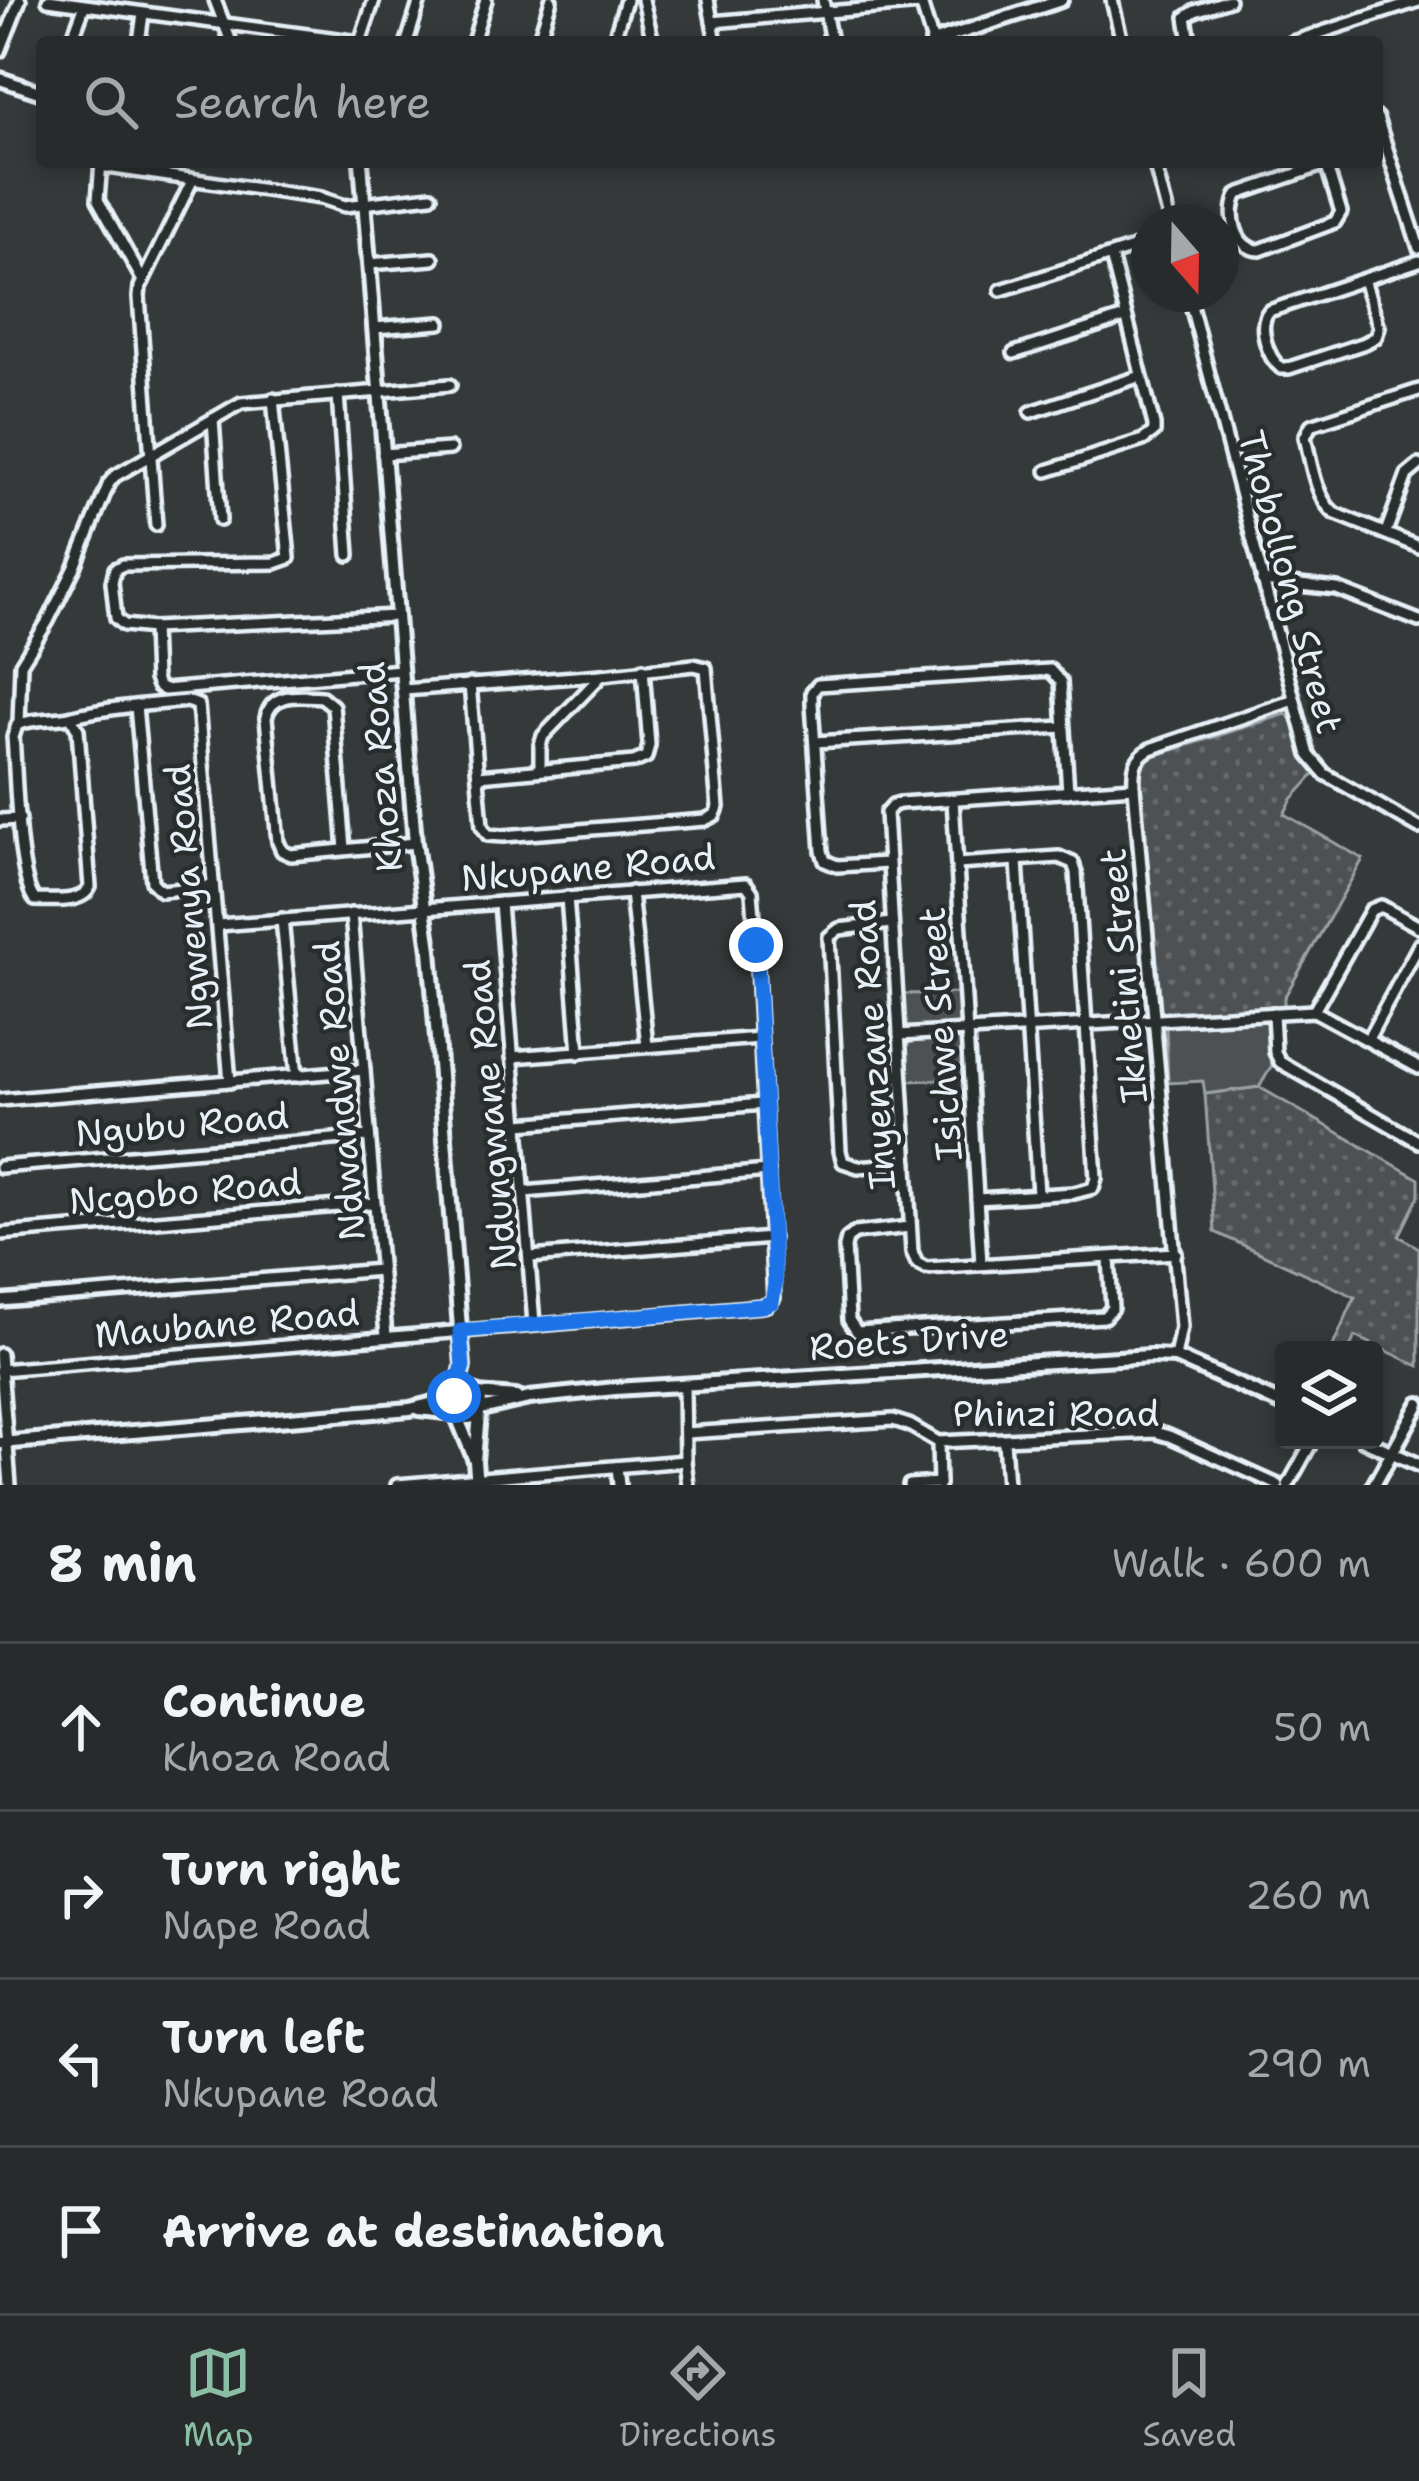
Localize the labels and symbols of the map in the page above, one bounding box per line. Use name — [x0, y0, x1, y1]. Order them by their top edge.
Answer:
north arrow — [1131, 204, 1239, 312]
street label: Thobollong Street — [1226, 425, 1355, 739]
street label: Khoza Road — [347, 660, 414, 874]
street label: Ngwenya Road — [152, 762, 225, 1032]
street label: Nkupane Road — [459, 832, 717, 903]
street label: Ikhetini Street — [1088, 846, 1159, 1106]
street label: Inyenzane Road — [838, 898, 907, 1192]
street label: Isichwe Street — [907, 905, 974, 1162]
route end — [729, 918, 783, 972]
street label: Ndwandwe Road — [302, 939, 377, 1243]
street label: Ndungwane Road — [453, 958, 528, 1272]
street label: Ngubu Road — [73, 1091, 291, 1158]
street label: Ncgobo Road — [67, 1157, 303, 1226]
street label: Maubane Road — [93, 1288, 361, 1359]
street label: Roets Drive — [808, 1309, 1010, 1372]
route start — [427, 1369, 481, 1423]
street label: Phinzi Road — [953, 1389, 1159, 1438]

